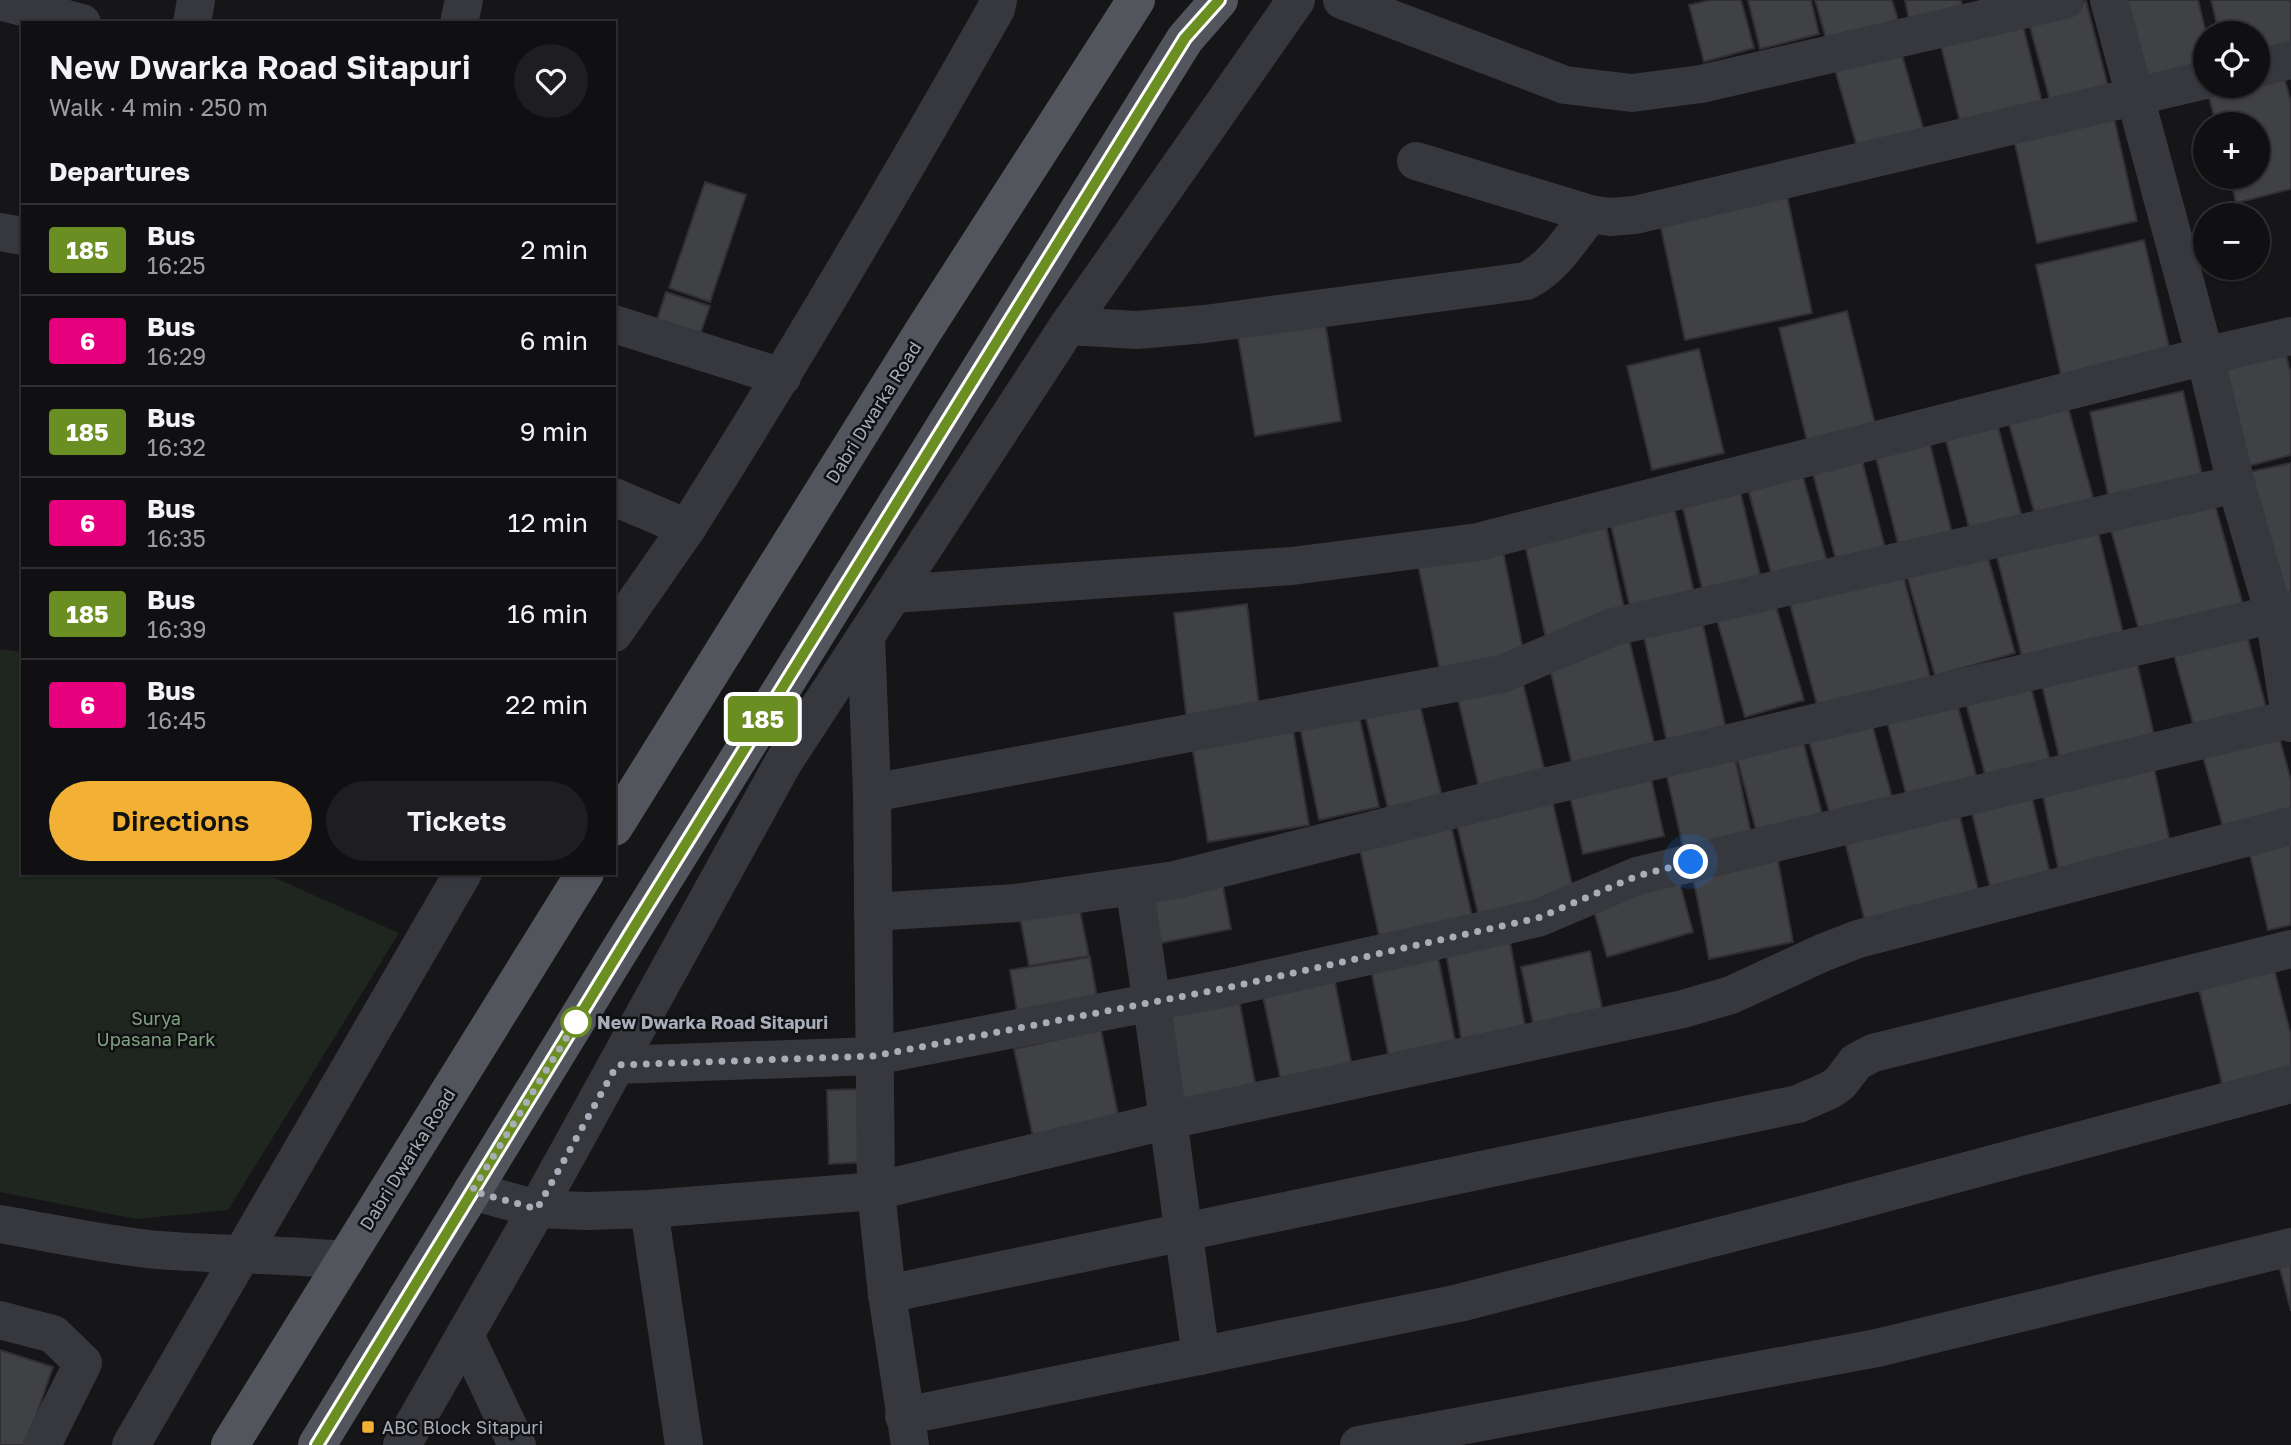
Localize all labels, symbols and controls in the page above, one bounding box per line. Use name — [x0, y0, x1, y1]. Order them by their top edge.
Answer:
map controls — [2193, 21, 2270, 280]
button: locate — [2193, 21, 2270, 98]
button: heart — [514, 44, 588, 118]
text: New Dwarka Road Sitapuri — [49, 47, 471, 86]
text: Walk · 4 min · 250 m — [49, 93, 268, 121]
button: + — [2193, 112, 2270, 189]
text: Departures — [49, 156, 190, 187]
button: − — [2193, 203, 2270, 280]
text: Bus — [147, 220, 195, 251]
text: 2 min — [520, 234, 588, 265]
text: 185 — [66, 235, 109, 264]
text: 16:25 — [147, 251, 206, 279]
text: Bus — [147, 311, 195, 342]
text: 6 min — [520, 325, 588, 356]
text: 6 — [80, 326, 95, 355]
street label: Dabri Dwarka Road — [820, 337, 926, 487]
text: 16:29 — [147, 342, 206, 370]
text: Bus — [147, 402, 195, 433]
text: 9 min — [520, 416, 588, 447]
text: 185 — [66, 417, 109, 446]
text: 16:32 — [147, 433, 206, 461]
text: Bus — [147, 493, 195, 524]
text: 12 min — [508, 507, 588, 538]
text: 6 — [80, 508, 95, 537]
text: 16:35 — [147, 524, 206, 552]
text: Bus — [147, 584, 195, 615]
text: 16 min — [507, 598, 588, 629]
text: 185 — [66, 599, 109, 628]
text: 16:39 — [147, 615, 206, 643]
text: Bus — [147, 675, 195, 706]
text: 22 min — [505, 689, 588, 720]
text: 6 — [80, 690, 95, 719]
line badge: 185 — [723, 696, 803, 742]
text: 185 — [742, 704, 784, 733]
text: 16:45 — [147, 706, 206, 734]
button: Directions — [49, 781, 312, 861]
button: Tickets — [326, 781, 588, 861]
your location — [1673, 844, 1708, 879]
park label: Surya Upasana Park — [97, 1007, 215, 1050]
marker: New Dwarka Road Sitapuri — [561, 1007, 591, 1037]
place label: New Dwarka Road Sitapuri — [597, 1011, 828, 1033]
street label: Dabri Dwarka Road — [354, 1084, 460, 1234]
place label: ABC Block Sitapuri — [382, 1416, 543, 1438]
marker: ABC Block Sitapuri — [360, 1419, 376, 1435]

